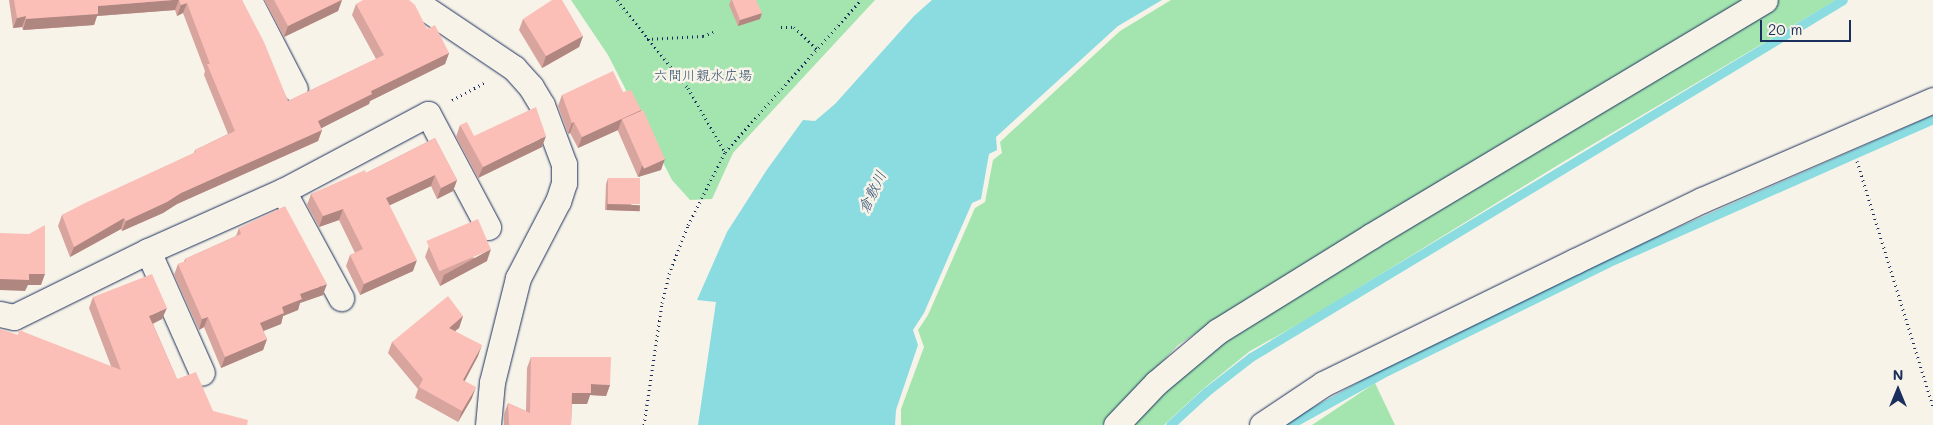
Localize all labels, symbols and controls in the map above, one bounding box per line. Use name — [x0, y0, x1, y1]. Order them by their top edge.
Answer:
scale bar — [1763, 10, 1854, 42]
text: 20 m — [1768, 19, 1802, 39]
park label: 六間川親水広場 — [654, 67, 752, 83]
water label: 倉敷川 — [854, 168, 890, 216]
north arrow — [1873, 365, 1923, 415]
text: N — [1893, 365, 1903, 384]

